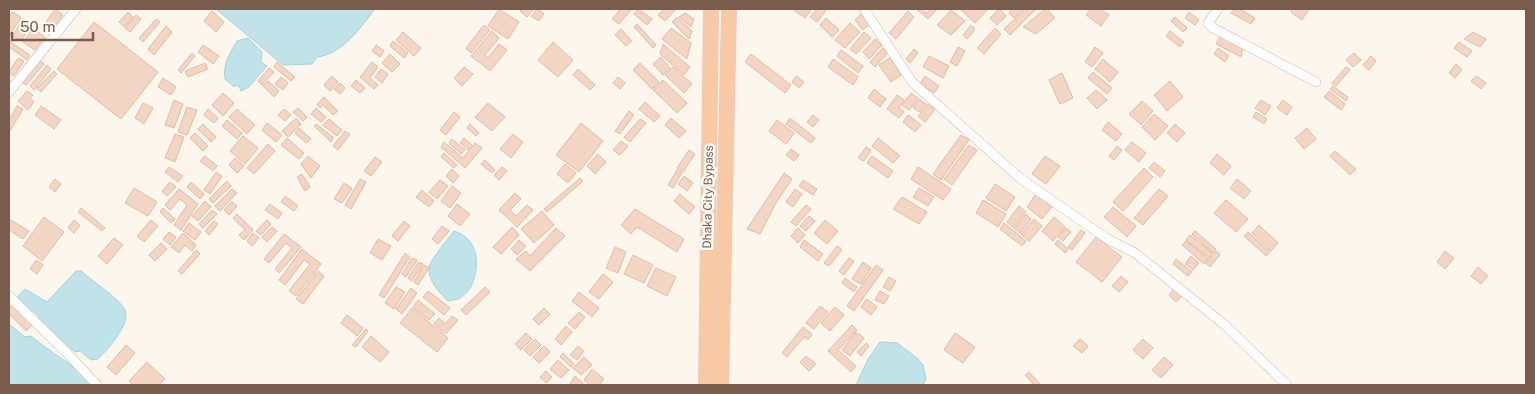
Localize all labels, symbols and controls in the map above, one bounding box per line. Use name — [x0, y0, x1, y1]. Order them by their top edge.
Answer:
scale bar — [12, 10, 94, 42]
text: 50 m — [20, 18, 55, 35]
street label: Dhaka City Bypass — [700, 145, 716, 249]

